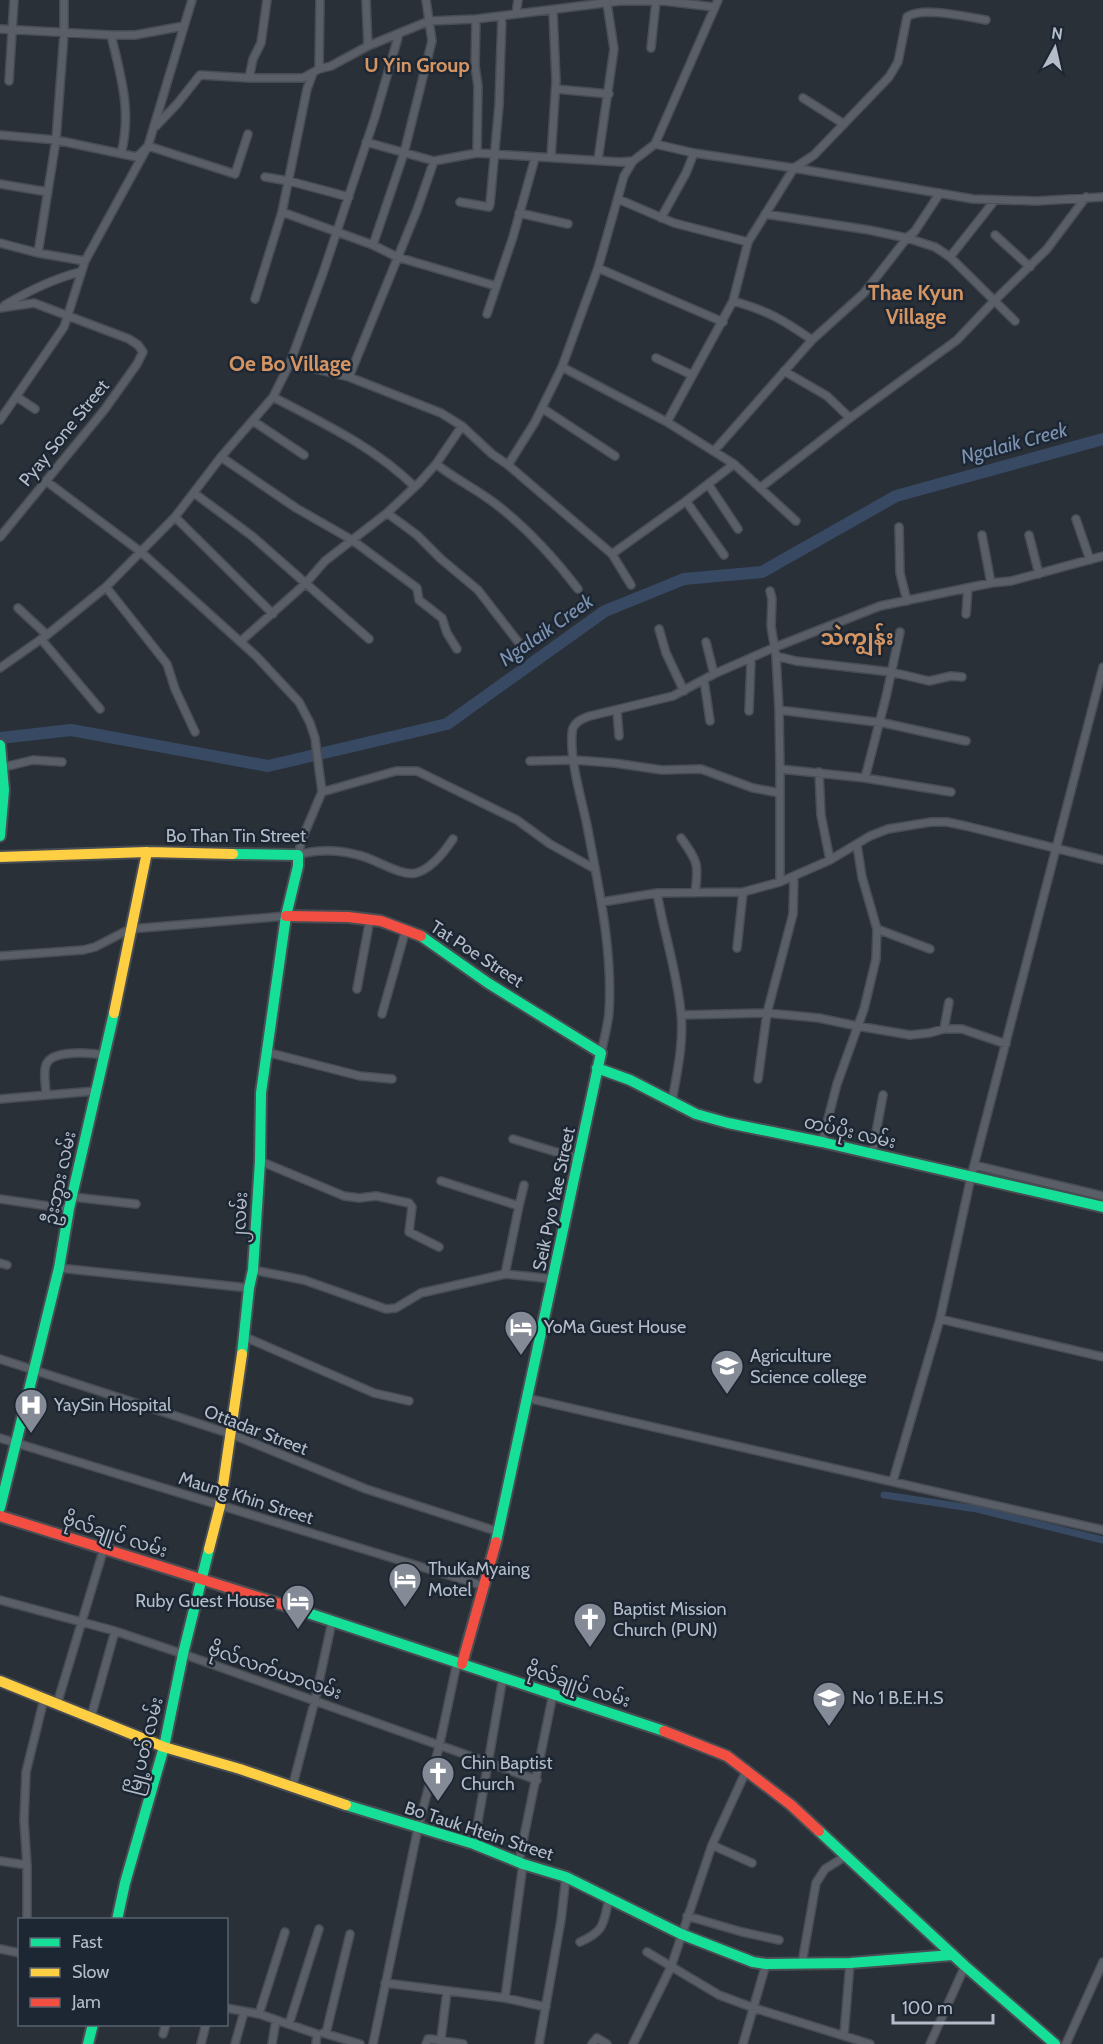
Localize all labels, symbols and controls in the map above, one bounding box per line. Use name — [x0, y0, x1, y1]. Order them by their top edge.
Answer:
north arrow — [1025, 18, 1085, 78]
text: N — [1050, 23, 1064, 44]
district label: U Yin Group — [364, 53, 470, 77]
district label: Thae Kyun Village — [868, 280, 964, 329]
district label: Oe Bo Village — [229, 351, 351, 376]
street label: Pyay Sone Street — [14, 375, 114, 491]
water label: Ngalaik Creek — [958, 417, 1071, 469]
water label: Ngalaik Creek — [494, 588, 599, 671]
district label: သဲကျွန်း — [820, 622, 894, 657]
street label: Bo Than Tin Street — [166, 825, 306, 847]
street label: Tat Poe Street — [426, 916, 528, 992]
street label: တပ်ပိုး လမ်း — [801, 1108, 899, 1157]
street label: Seik Pyo Yae Street — [528, 1125, 580, 1273]
street label: ဦးဘွား လမ်း — [37, 1129, 85, 1228]
street label: ၂လမ်း — [226, 1191, 256, 1243]
hotel icon: YoMa Guest House — [503, 1309, 539, 1356]
place label: YoMa Guest House — [543, 1316, 686, 1338]
place label: Agriculture Science college — [750, 1345, 867, 1388]
school or university icon: Agriculture Science college — [709, 1348, 745, 1395]
hospital icon: YaySin Hospital — [13, 1387, 49, 1434]
place label: YaySin Hospital — [53, 1394, 172, 1416]
street label: Ottadar Street — [201, 1400, 311, 1460]
street label: Maung Khin Street — [176, 1467, 316, 1529]
street label: ဗိုလ်ချုပ် လမ်း — [59, 1505, 171, 1566]
place label: ThuKaMyaing Motel — [428, 1558, 531, 1601]
hotel icon: ThuKaMyaing Motel — [387, 1561, 423, 1608]
hotel icon: Ruby Guest House — [280, 1583, 316, 1630]
place label: Ruby Guest House — [135, 1590, 275, 1612]
place label: Baptist Mission Church (PUN) — [613, 1598, 727, 1641]
church icon: Baptist Mission Church (PUN) — [572, 1601, 608, 1648]
street label: ဗိုလ်လက်ယာလမ်း — [204, 1635, 346, 1708]
street label: ဗိုလ်ချုပ် လမ်း — [522, 1655, 634, 1716]
school or university icon: No 1 B.E.H.S — [811, 1680, 847, 1727]
place label: No 1 B.E.H.S — [852, 1687, 943, 1709]
street label: မြို့ပတ် လမ်း — [119, 1694, 172, 1798]
place label: Chin Baptist Church — [461, 1752, 552, 1795]
church icon: Chin Baptist Church — [420, 1755, 456, 1802]
street label: Bo Tauk Htein Street — [402, 1797, 556, 1865]
legend — [18, 1918, 228, 2026]
text: Fast — [72, 1931, 103, 1953]
text: Slow — [72, 1961, 109, 1983]
scale bar — [893, 1987, 994, 2025]
text: Jam — [71, 1991, 101, 2013]
text: 100 m — [902, 1997, 953, 2019]

